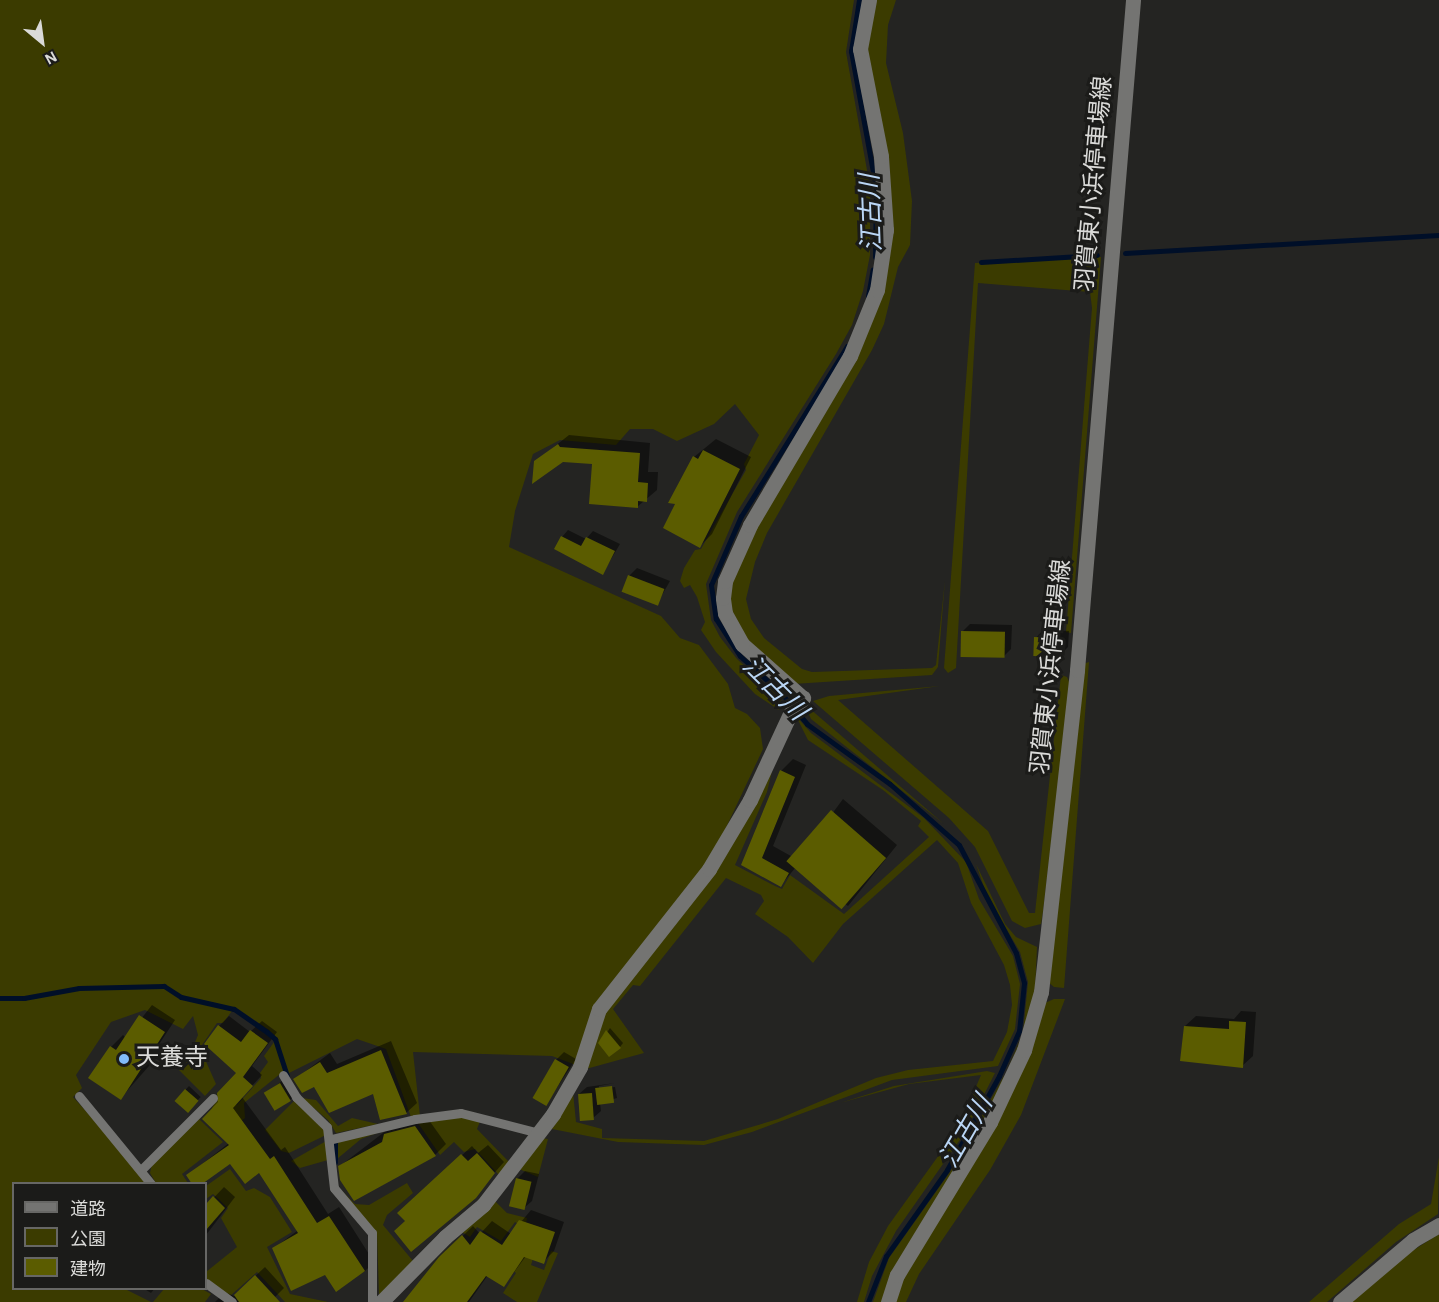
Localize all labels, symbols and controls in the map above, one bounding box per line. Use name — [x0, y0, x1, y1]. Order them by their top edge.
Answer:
north arrow — [12, 12, 72, 72]
text: N — [42, 48, 59, 67]
street label: 羽賀東小浜停車場線 — [1071, 75, 1119, 293]
water label: 江古川 — [855, 173, 889, 253]
street label: 羽賀東小浜停車場線 — [1026, 558, 1078, 776]
water label: 江古川 — [735, 650, 813, 728]
place label: 天養寺 — [136, 1045, 208, 1073]
marker: 天養寺 — [117, 1052, 131, 1066]
water label: 江古川 — [934, 1090, 1000, 1174]
legend — [12, 1182, 207, 1290]
text: 道路 — [70, 1201, 106, 1219]
text: 公園 — [70, 1231, 106, 1249]
text: 建物 — [70, 1261, 106, 1279]

